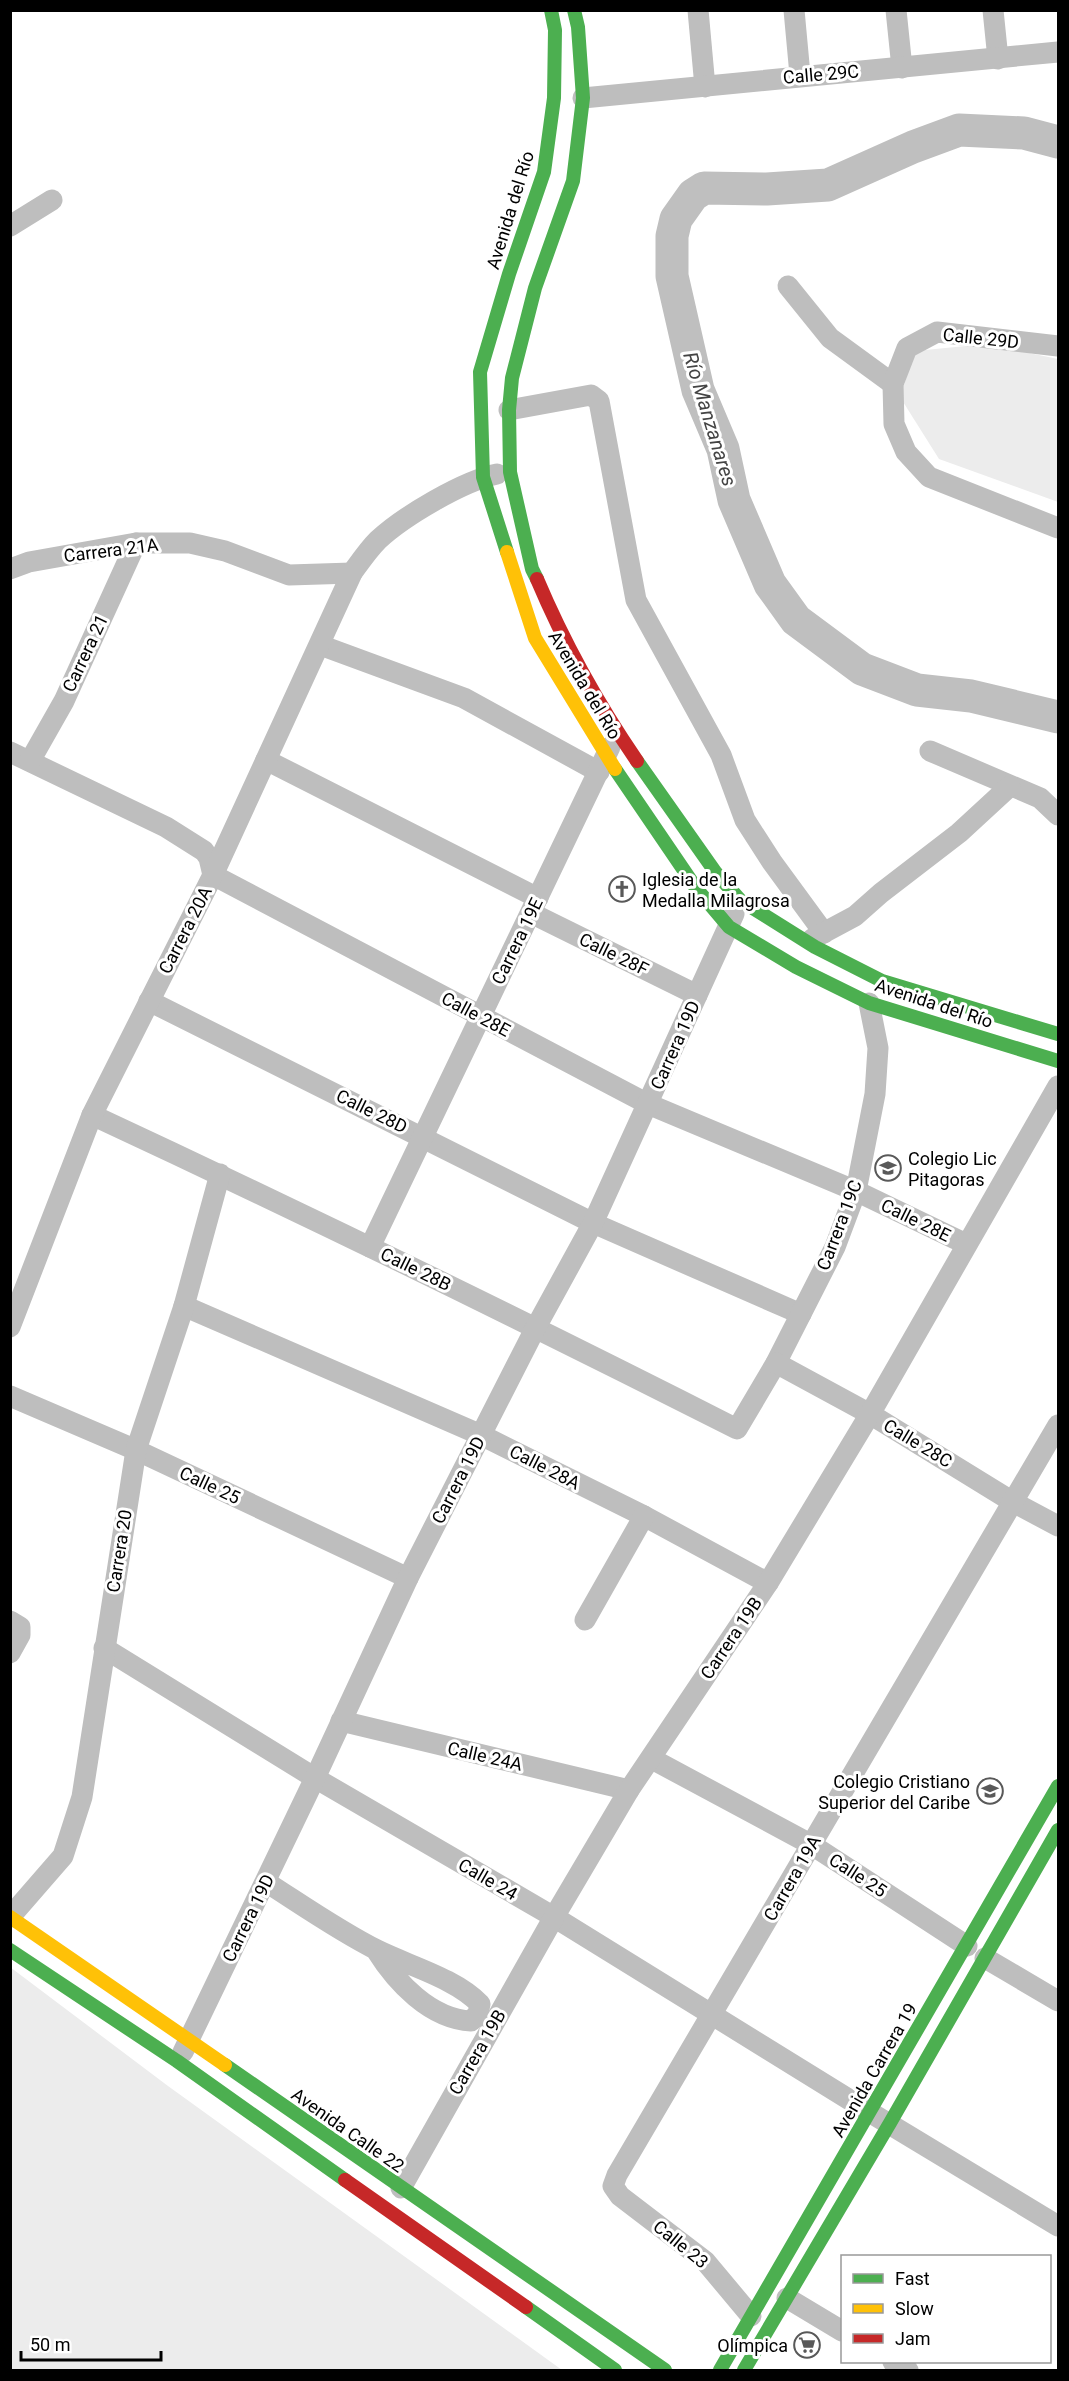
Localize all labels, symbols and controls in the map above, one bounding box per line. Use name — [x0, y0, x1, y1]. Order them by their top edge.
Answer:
street label: Calle 29C — [782, 60, 860, 88]
street label: Avenida del Río — [482, 148, 538, 272]
street label: Calle 29D — [942, 324, 1020, 352]
water label: Río Manzanares — [678, 349, 742, 489]
street label: Carrera 21A — [63, 534, 160, 566]
street label: Carrera 21 — [58, 611, 112, 695]
street label: Avenida del Río — [544, 627, 626, 743]
place label: Iglesia de la Medalla Milagrosa — [642, 869, 790, 911]
church icon: Iglesia de la Medalla Milagrosa — [607, 874, 637, 904]
street label: Carrera 20A — [154, 883, 216, 977]
street label: Carrera 19E — [487, 894, 547, 988]
street label: Calle 28F — [576, 928, 652, 980]
street label: Avenida del Río — [872, 974, 996, 1032]
street label: Calle 28E — [438, 987, 514, 1041]
street label: Carrera 19D — [646, 997, 704, 1093]
street label: Calle 28D — [333, 1085, 411, 1137]
place label: Colegio Lic Pitagoras — [908, 1148, 997, 1190]
school or university icon: Colegio Lic Pitagoras — [873, 1153, 903, 1183]
street label: Carrera 19C — [812, 1177, 866, 1273]
street label: Calle 28E — [878, 1194, 954, 1246]
street label: Calle 28B — [377, 1243, 455, 1295]
street label: Calle 28C — [880, 1414, 956, 1472]
street label: Carrera 19D — [427, 1433, 489, 1527]
street label: Calle 28A — [506, 1440, 584, 1494]
street label: Calle 25 — [176, 1462, 244, 1508]
street label: Carrera 20 — [102, 1508, 136, 1594]
street label: Carrera 19B — [696, 1593, 766, 1683]
street label: Calle 24A — [445, 1737, 525, 1775]
place label: Colegio Cristiano Superior del Caribe — [818, 1771, 970, 1813]
school or university icon: Colegio Cristiano Superior del Caribe — [975, 1776, 1005, 1806]
street label: Carrera 19A — [759, 1831, 825, 1924]
street label: Calle 25 — [825, 1849, 891, 1901]
street label: Calle 24 — [455, 1854, 521, 1904]
street label: Carrera 19D — [218, 1871, 278, 1965]
street label: Avenida Carrera 19 — [827, 1999, 921, 2141]
street label: Carrera 19B — [444, 2006, 510, 2098]
street label: Avenida Calle 22 — [288, 2083, 408, 2177]
street label: Calle 23 — [649, 2216, 713, 2272]
legend — [841, 2255, 1051, 2363]
text: Fast — [895, 2268, 930, 2289]
text: Slow — [895, 2298, 934, 2319]
scale bar — [21, 2324, 160, 2362]
text: Jam — [895, 2328, 931, 2349]
supermarket icon: Olímpica — [792, 2330, 822, 2360]
text: 50 m — [30, 2334, 70, 2355]
place label: Olímpica — [717, 2335, 788, 2356]

